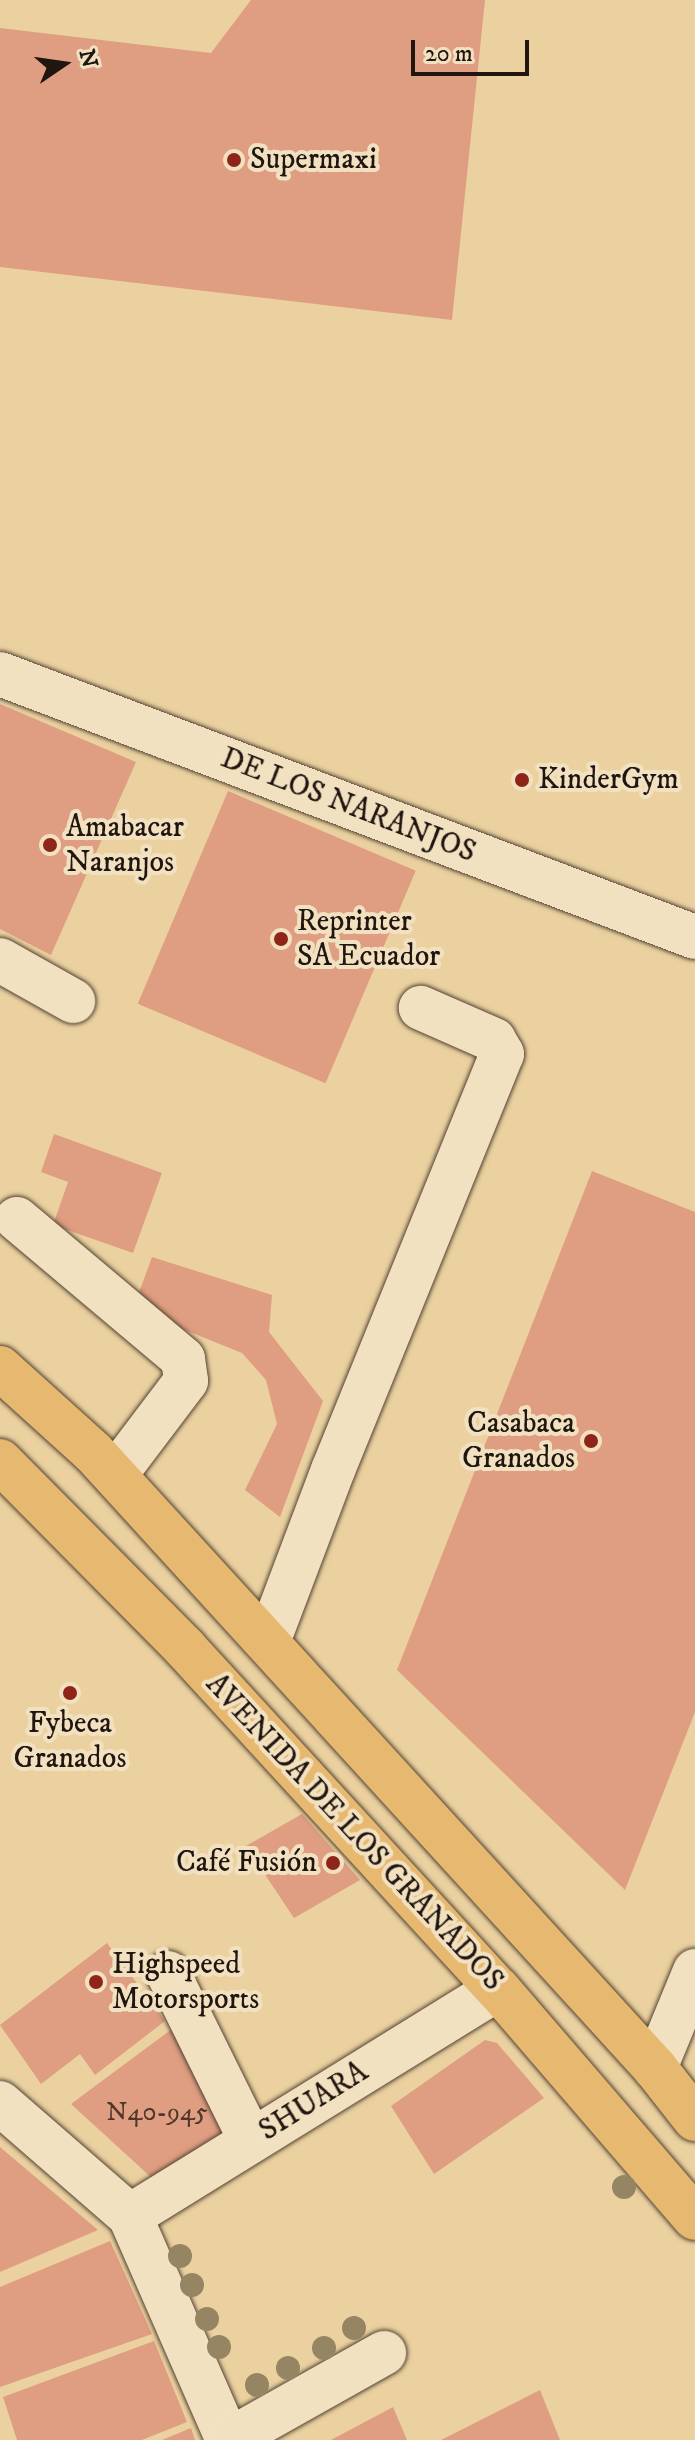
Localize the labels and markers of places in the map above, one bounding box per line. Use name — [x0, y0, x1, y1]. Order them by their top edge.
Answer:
place label: Supermaxi — [250, 142, 377, 178]
marker: Supermaxi — [225, 151, 243, 169]
place label: KinderGym — [538, 762, 679, 798]
marker: KinderGym — [513, 771, 531, 789]
place label: Amabacar Naranjos — [66, 810, 184, 880]
marker: Amabacar Naranjos — [41, 836, 59, 854]
place label: Reprinter SA Ecuador — [297, 904, 440, 974]
marker: Reprinter SA Ecuador — [272, 930, 290, 948]
place label: Casabaca Granados — [462, 1406, 575, 1476]
marker: Casabaca Granados — [582, 1432, 600, 1450]
marker: Fybeca Granados — [61, 1684, 79, 1702]
place label: Fybeca Granados — [14, 1706, 126, 1776]
place label: Café Fusión — [176, 1845, 317, 1881]
marker: Café Fusión — [324, 1854, 342, 1872]
place label: Highspeed Motorsports — [112, 1947, 259, 2018]
marker: Highspeed Motorsports — [87, 1973, 105, 1991]

